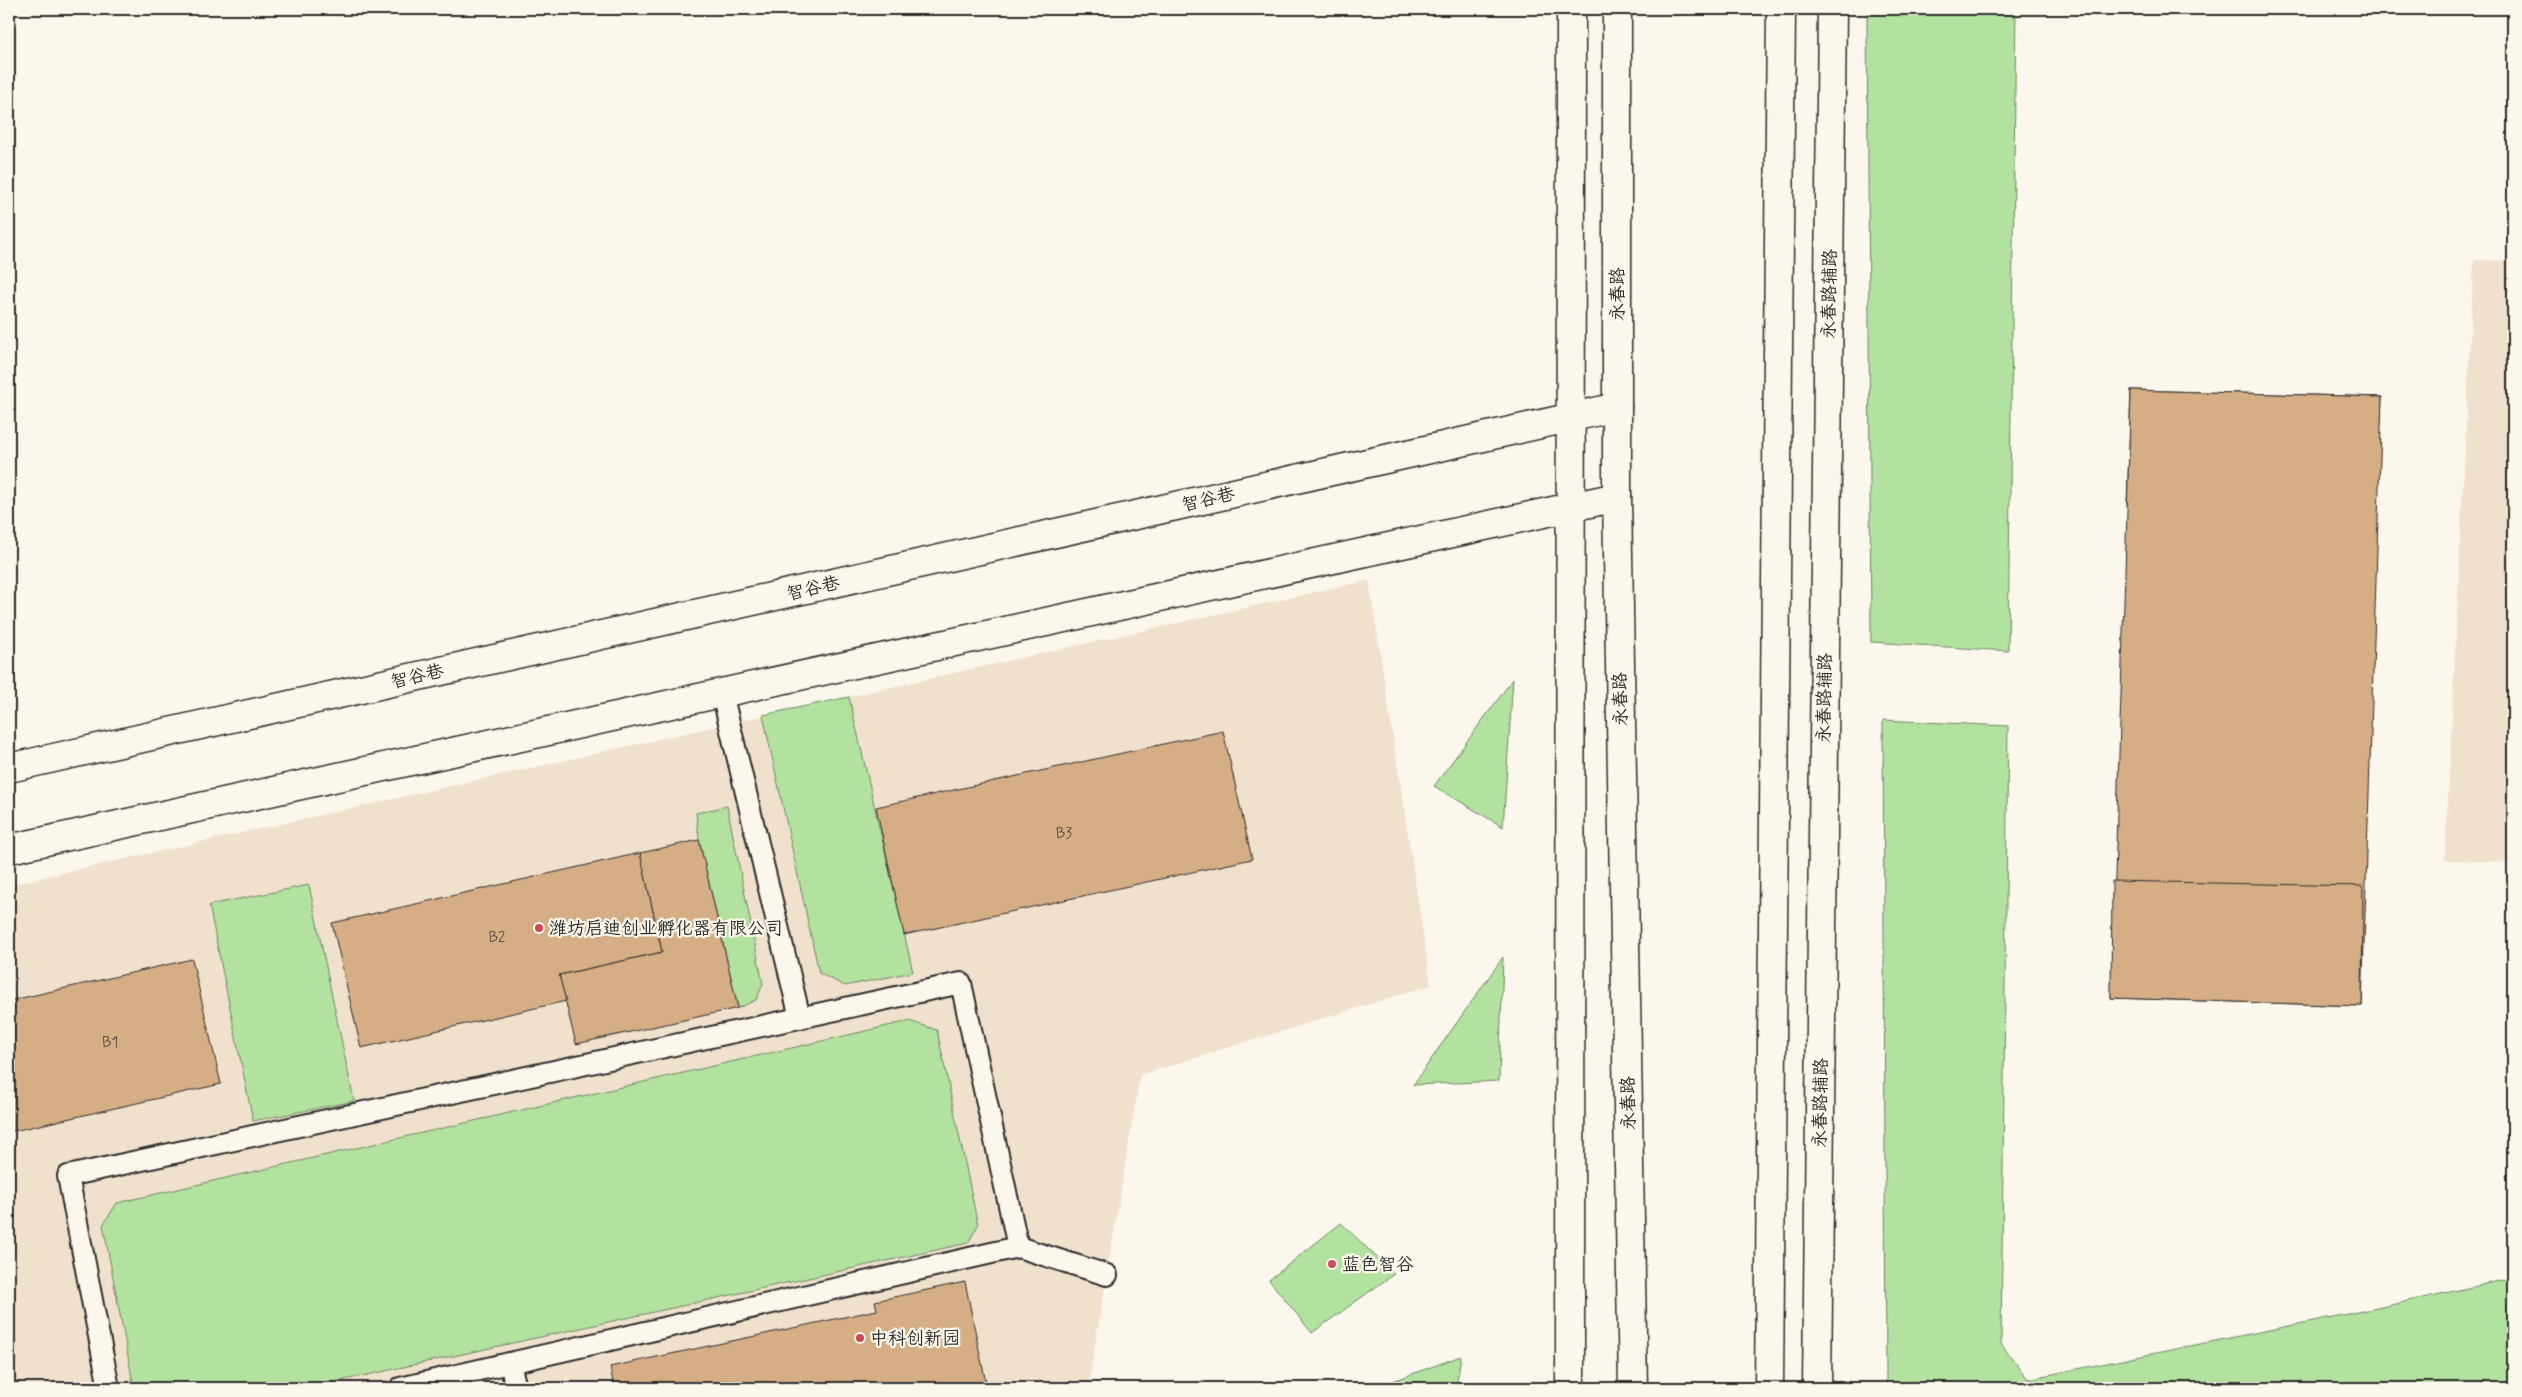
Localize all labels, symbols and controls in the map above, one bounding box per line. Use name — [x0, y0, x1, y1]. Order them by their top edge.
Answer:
street label: 永春路辅路 — [1817, 249, 1843, 339]
street label: 永春路 — [1606, 267, 1630, 321]
street label: 智谷巷 — [1179, 482, 1237, 518]
street label: 智谷巷 — [784, 571, 842, 607]
street label: 永春路辅路 — [1812, 653, 1838, 743]
street label: 智谷巷 — [388, 659, 446, 695]
street label: 永春路 — [1609, 672, 1633, 726]
house number: B3 — [1056, 824, 1072, 844]
place label: 潍坊启迪创业孵化器有限公司 — [549, 917, 783, 941]
marker: 潍坊启迪创业孵化器有限公司 — [533, 922, 545, 934]
house number: B2 — [489, 928, 505, 948]
house number: B1 — [102, 1033, 118, 1053]
street label: 永春路辅路 — [1808, 1058, 1834, 1148]
street label: 永春路 — [1617, 1076, 1641, 1130]
place label: 蓝色智谷 — [1342, 1253, 1414, 1277]
marker: 蓝色智谷 — [1326, 1258, 1338, 1270]
place label: 中科创新园 — [870, 1327, 960, 1351]
marker: 中科创新园 — [854, 1332, 866, 1344]

